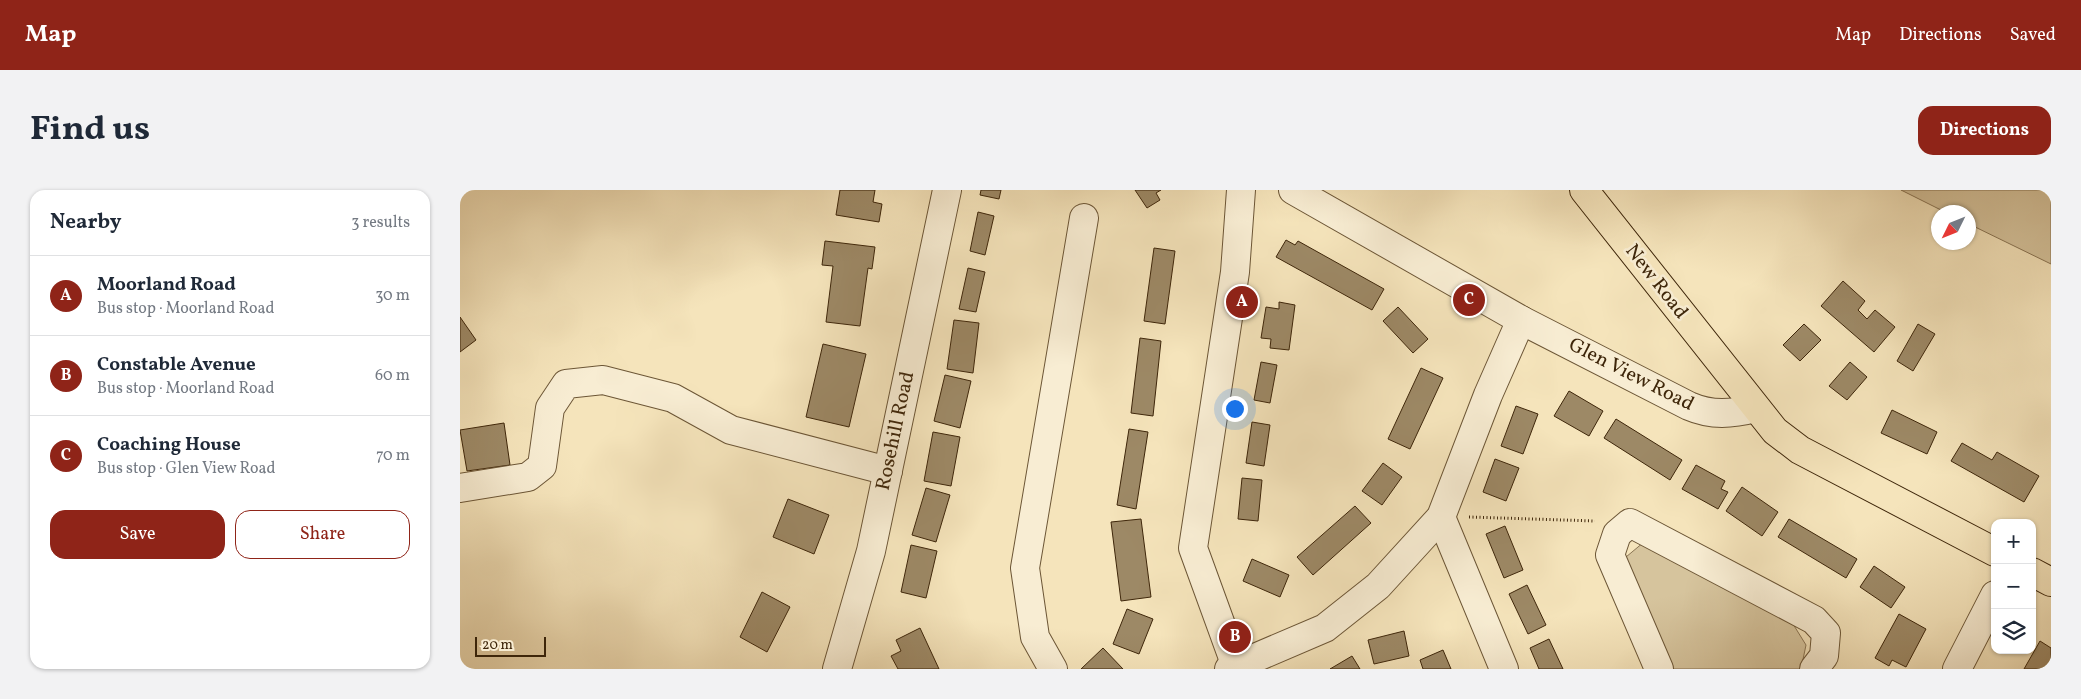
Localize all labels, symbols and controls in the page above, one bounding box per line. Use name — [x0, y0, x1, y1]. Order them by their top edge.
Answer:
text: Map — [25, 18, 76, 52]
text: Map — [1835, 23, 1871, 48]
text: Directions — [1899, 23, 1982, 48]
text: Saved — [2010, 23, 2056, 48]
text: Find us — [30, 106, 150, 154]
button: Directions — [1918, 106, 2051, 155]
north arrow — [1931, 205, 1976, 250]
text: Nearby — [50, 208, 121, 237]
text: 3 results — [351, 212, 410, 234]
street label: New Road — [1618, 239, 1694, 325]
text: Moorland Road — [97, 272, 236, 298]
pin: C — [1453, 281, 1485, 319]
pin: A — [1226, 283, 1258, 321]
text: A — [60, 285, 72, 307]
text: 30 m — [375, 285, 410, 307]
text: Bus stop · Moorland Road — [97, 298, 275, 320]
street label: Glen View Road — [1563, 331, 1699, 419]
text: Constable Avenue — [97, 352, 256, 378]
text: B — [61, 365, 71, 387]
text: 60 m — [375, 365, 410, 387]
street label: Rosehill Road — [870, 369, 922, 493]
text: Bus stop · Moorland Road — [97, 378, 275, 400]
your location — [1222, 396, 1248, 422]
text: Coaching House — [97, 432, 241, 458]
text: C — [61, 445, 71, 467]
text: 70 m — [376, 445, 410, 467]
text: Bus stop · Glen View Road — [97, 458, 276, 480]
button: Save — [50, 510, 225, 559]
button: Share — [235, 510, 410, 559]
map controls — [1991, 519, 2036, 654]
button: + — [1991, 519, 2036, 564]
button: − — [1991, 564, 2036, 609]
button: layers — [1991, 609, 2036, 654]
pin: B — [1219, 618, 1251, 656]
scale bar — [475, 634, 546, 657]
text: 20 m — [482, 636, 513, 655]

